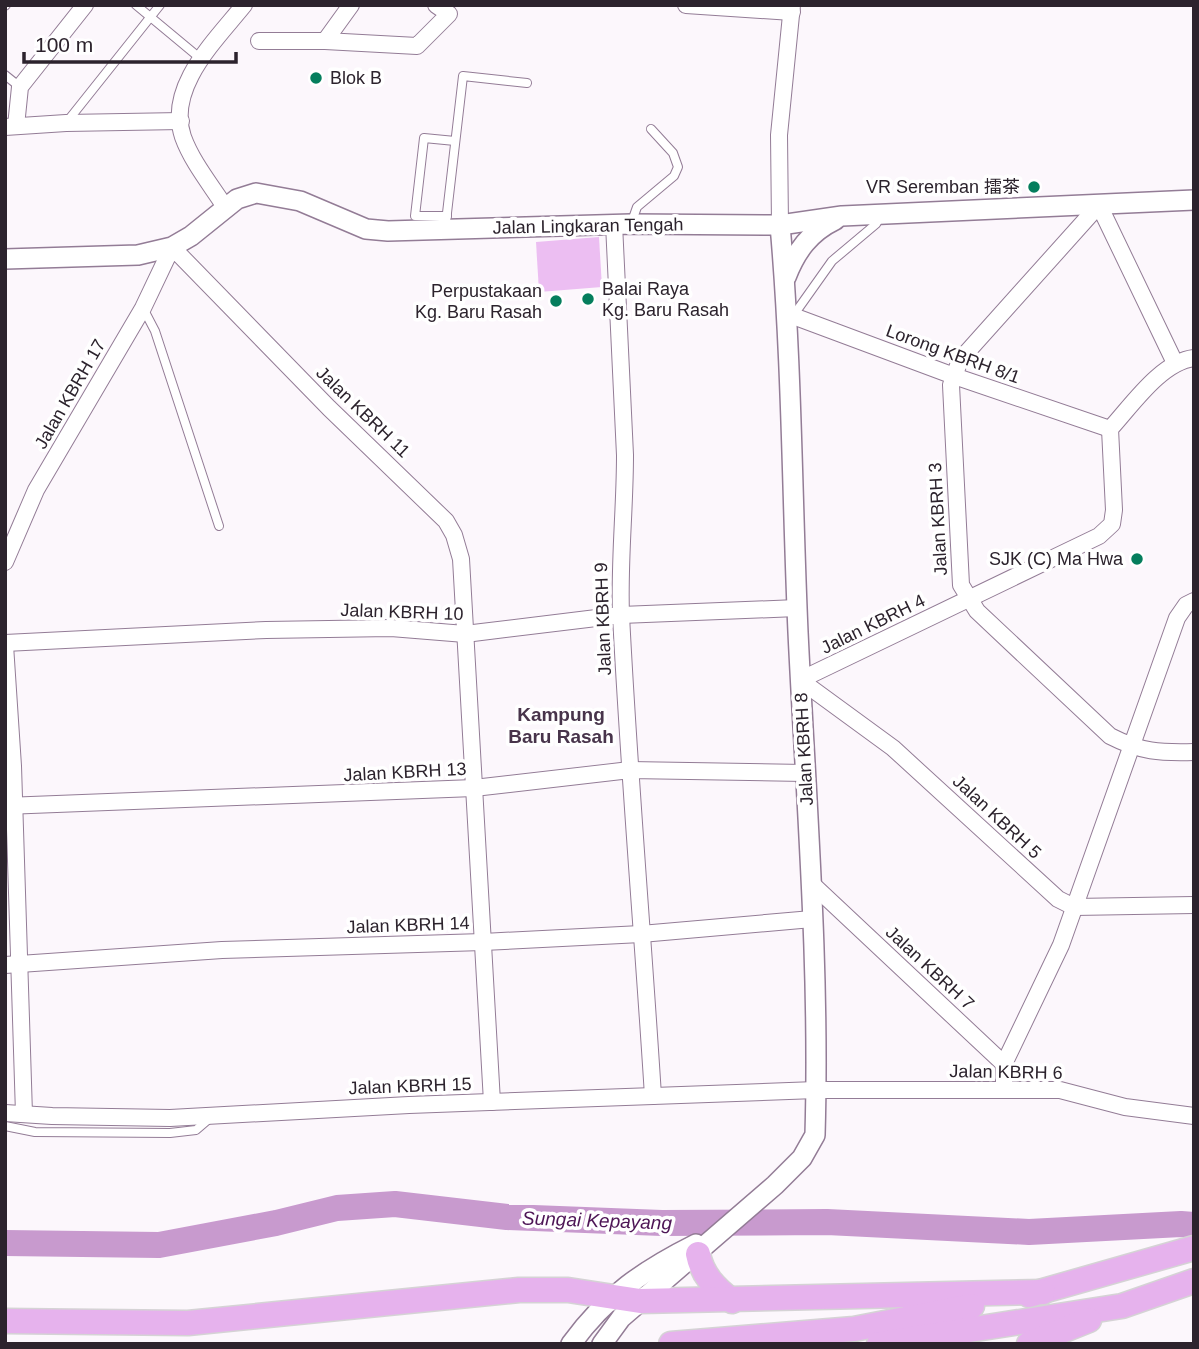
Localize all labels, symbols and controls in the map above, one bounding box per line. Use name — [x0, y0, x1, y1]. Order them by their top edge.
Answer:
scale bar — [24, 21, 236, 65]
text: 100 m — [35, 33, 93, 56]
place label: Blok B — [330, 68, 382, 88]
marker: Blok B — [308, 70, 324, 86]
place label: VR Seremban 擂茶 — [866, 177, 1020, 197]
marker: VR Seremban 擂茶 — [1026, 179, 1042, 195]
street label: Jalan Lingkaran Tengah — [492, 214, 684, 238]
place label: Balai Raya Kg. Baru Rasah — [602, 279, 729, 320]
place label: Perpustakaan Kg. Baru Rasah — [415, 281, 542, 322]
marker: Balai Raya Kg. Baru Rasah — [580, 291, 596, 307]
marker: Perpustakaan Kg. Baru Rasah — [548, 293, 564, 309]
street label: Lorong KBRH 8/1 — [883, 320, 1023, 388]
street label: Jalan KBRH 17 — [31, 336, 109, 452]
street label: Jalan KBRH 11 — [312, 363, 414, 461]
street label: Jalan KBRH 3 — [925, 462, 951, 576]
place label: SJK (C) Ma Hwa — [989, 549, 1124, 569]
marker: SJK (C) Ma Hwa — [1129, 551, 1145, 567]
street label: Jalan KBRH 9 — [591, 562, 615, 676]
street label: Jalan KBRH 4 — [818, 590, 928, 658]
street label: Jalan KBRH 10 — [340, 600, 464, 624]
street label: Jalan KBRH 8 — [791, 692, 817, 806]
district label: Kampung Baru Rasah — [508, 704, 614, 747]
street label: Jalan KBRH 13 — [343, 759, 467, 785]
street label: Jalan KBRH 5 — [949, 771, 1045, 863]
street label: Jalan KBRH 14 — [346, 913, 470, 937]
street label: Jalan KBRH 7 — [882, 922, 978, 1014]
street label: Jalan KBRH 6 — [949, 1061, 1063, 1083]
street label: Jalan KBRH 15 — [348, 1074, 472, 1098]
water label: Sungai Kepayang — [522, 1207, 673, 1234]

